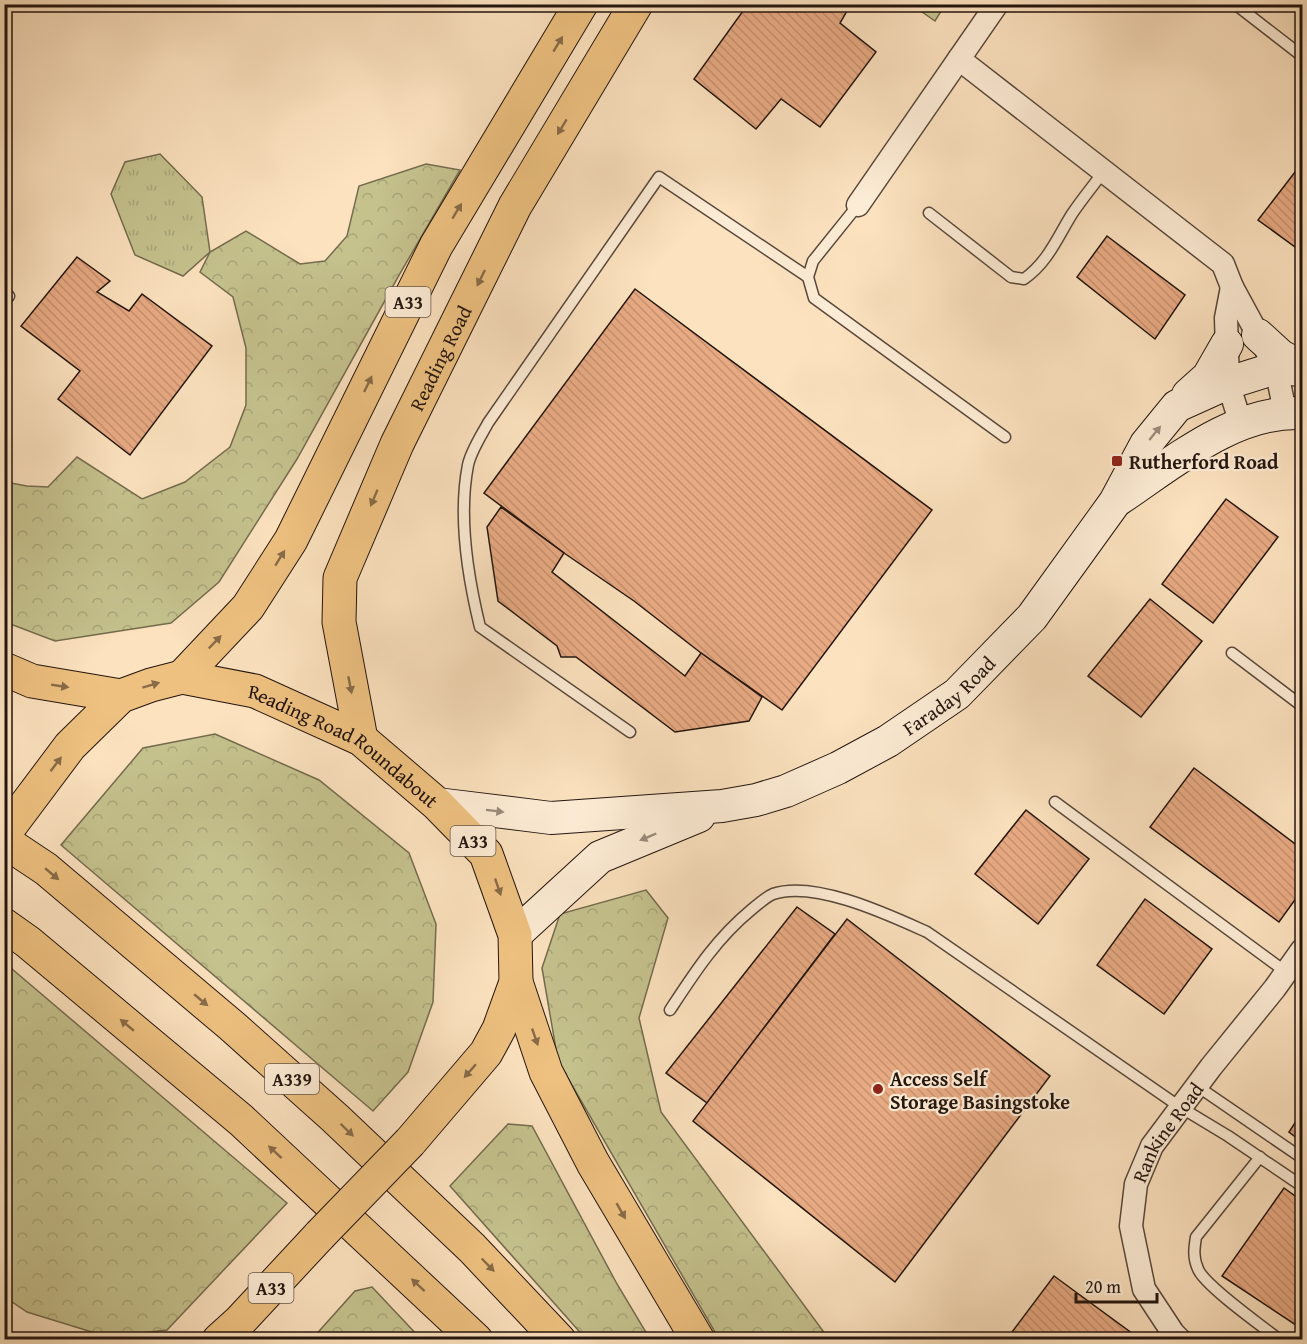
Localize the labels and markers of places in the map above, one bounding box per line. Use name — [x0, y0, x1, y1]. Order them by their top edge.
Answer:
place label: Rutherford Road — [1129, 447, 1279, 476]
marker: Rutherford Road — [1110, 454, 1124, 468]
place label: Access Self Storage Basingstoke — [890, 1064, 1070, 1116]
marker: Access Self Storage Basingstoke — [871, 1082, 885, 1096]

